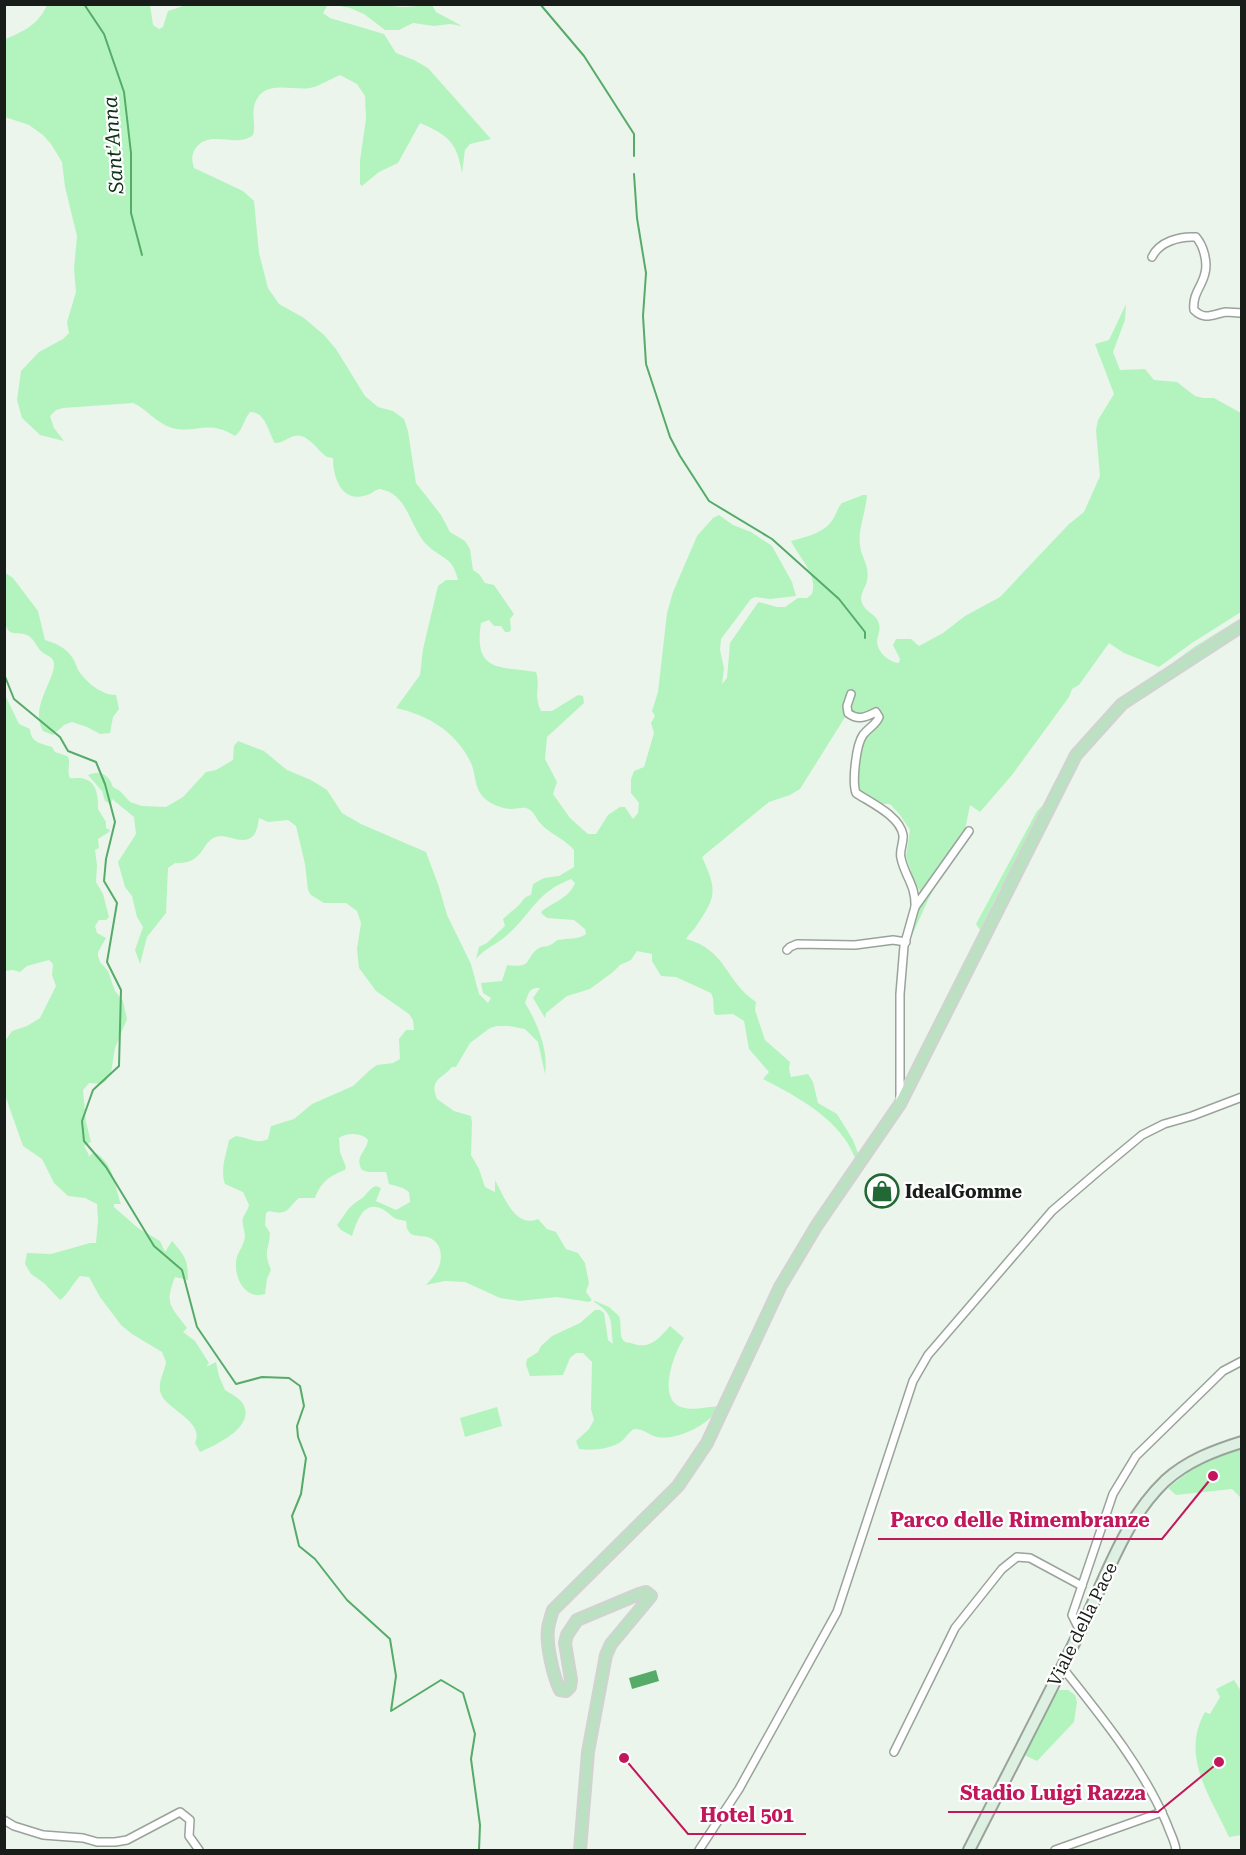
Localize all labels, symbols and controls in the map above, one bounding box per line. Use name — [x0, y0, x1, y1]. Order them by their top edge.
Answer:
water label: Sant'Anna — [98, 95, 128, 196]
shop icon: IdealGomme — [864, 1173, 900, 1209]
place label: IdealGomme — [905, 1181, 1022, 1202]
callout: Parco delle Rimembranze — [878, 1501, 1162, 1539]
text: Parco delle Rimembranze — [890, 1508, 1150, 1532]
street label: Viale della Pace — [1043, 1558, 1121, 1689]
callout: Stadio Luigi Razza — [948, 1774, 1158, 1812]
text: Stadio Luigi Razza — [960, 1781, 1146, 1805]
callout: Hotel 501 — [688, 1796, 806, 1834]
text: Hotel 501 — [700, 1803, 794, 1827]

